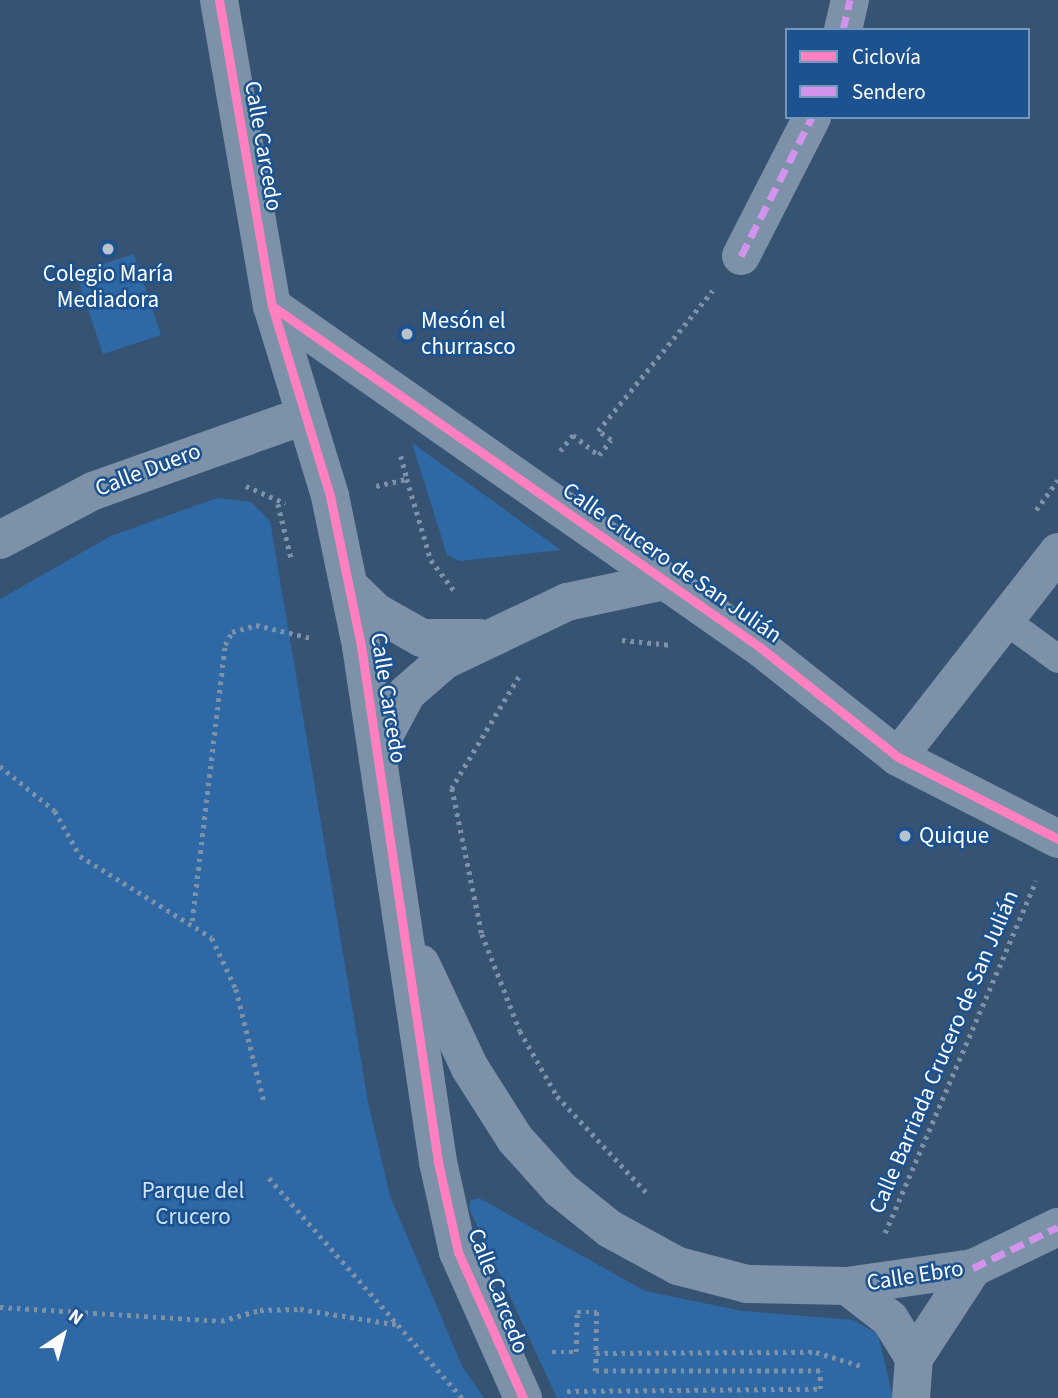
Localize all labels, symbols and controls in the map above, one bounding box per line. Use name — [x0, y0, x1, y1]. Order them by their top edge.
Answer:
legend — [785, 28, 1030, 119]
text: Ciclovía — [852, 42, 921, 72]
text: Sendero — [852, 77, 926, 107]
street label: Calle Carcedo — [238, 79, 288, 213]
marker: Colegio María Mediadora — [100, 241, 116, 257]
place label: Colegio María Mediadora — [43, 260, 173, 314]
place label: Mesón el churrasco — [421, 307, 516, 361]
marker: Mesón el churrasco — [399, 326, 415, 342]
street label: Calle Duero — [91, 437, 205, 503]
street label: Calle Crucero de San Julián — [557, 477, 787, 649]
street label: Calle Carcedo — [364, 631, 412, 765]
place label: Quique — [919, 822, 989, 850]
marker: Quique — [897, 828, 913, 844]
street label: Calle Barriada Crucero de San Julián — [863, 886, 1025, 1218]
park label: Parque del Crucero — [142, 1177, 244, 1231]
street label: Calle Carcedo — [462, 1225, 534, 1357]
street label: Calle Ebro — [865, 1255, 965, 1297]
north arrow — [28, 1300, 98, 1370]
text: N — [63, 1303, 89, 1332]

